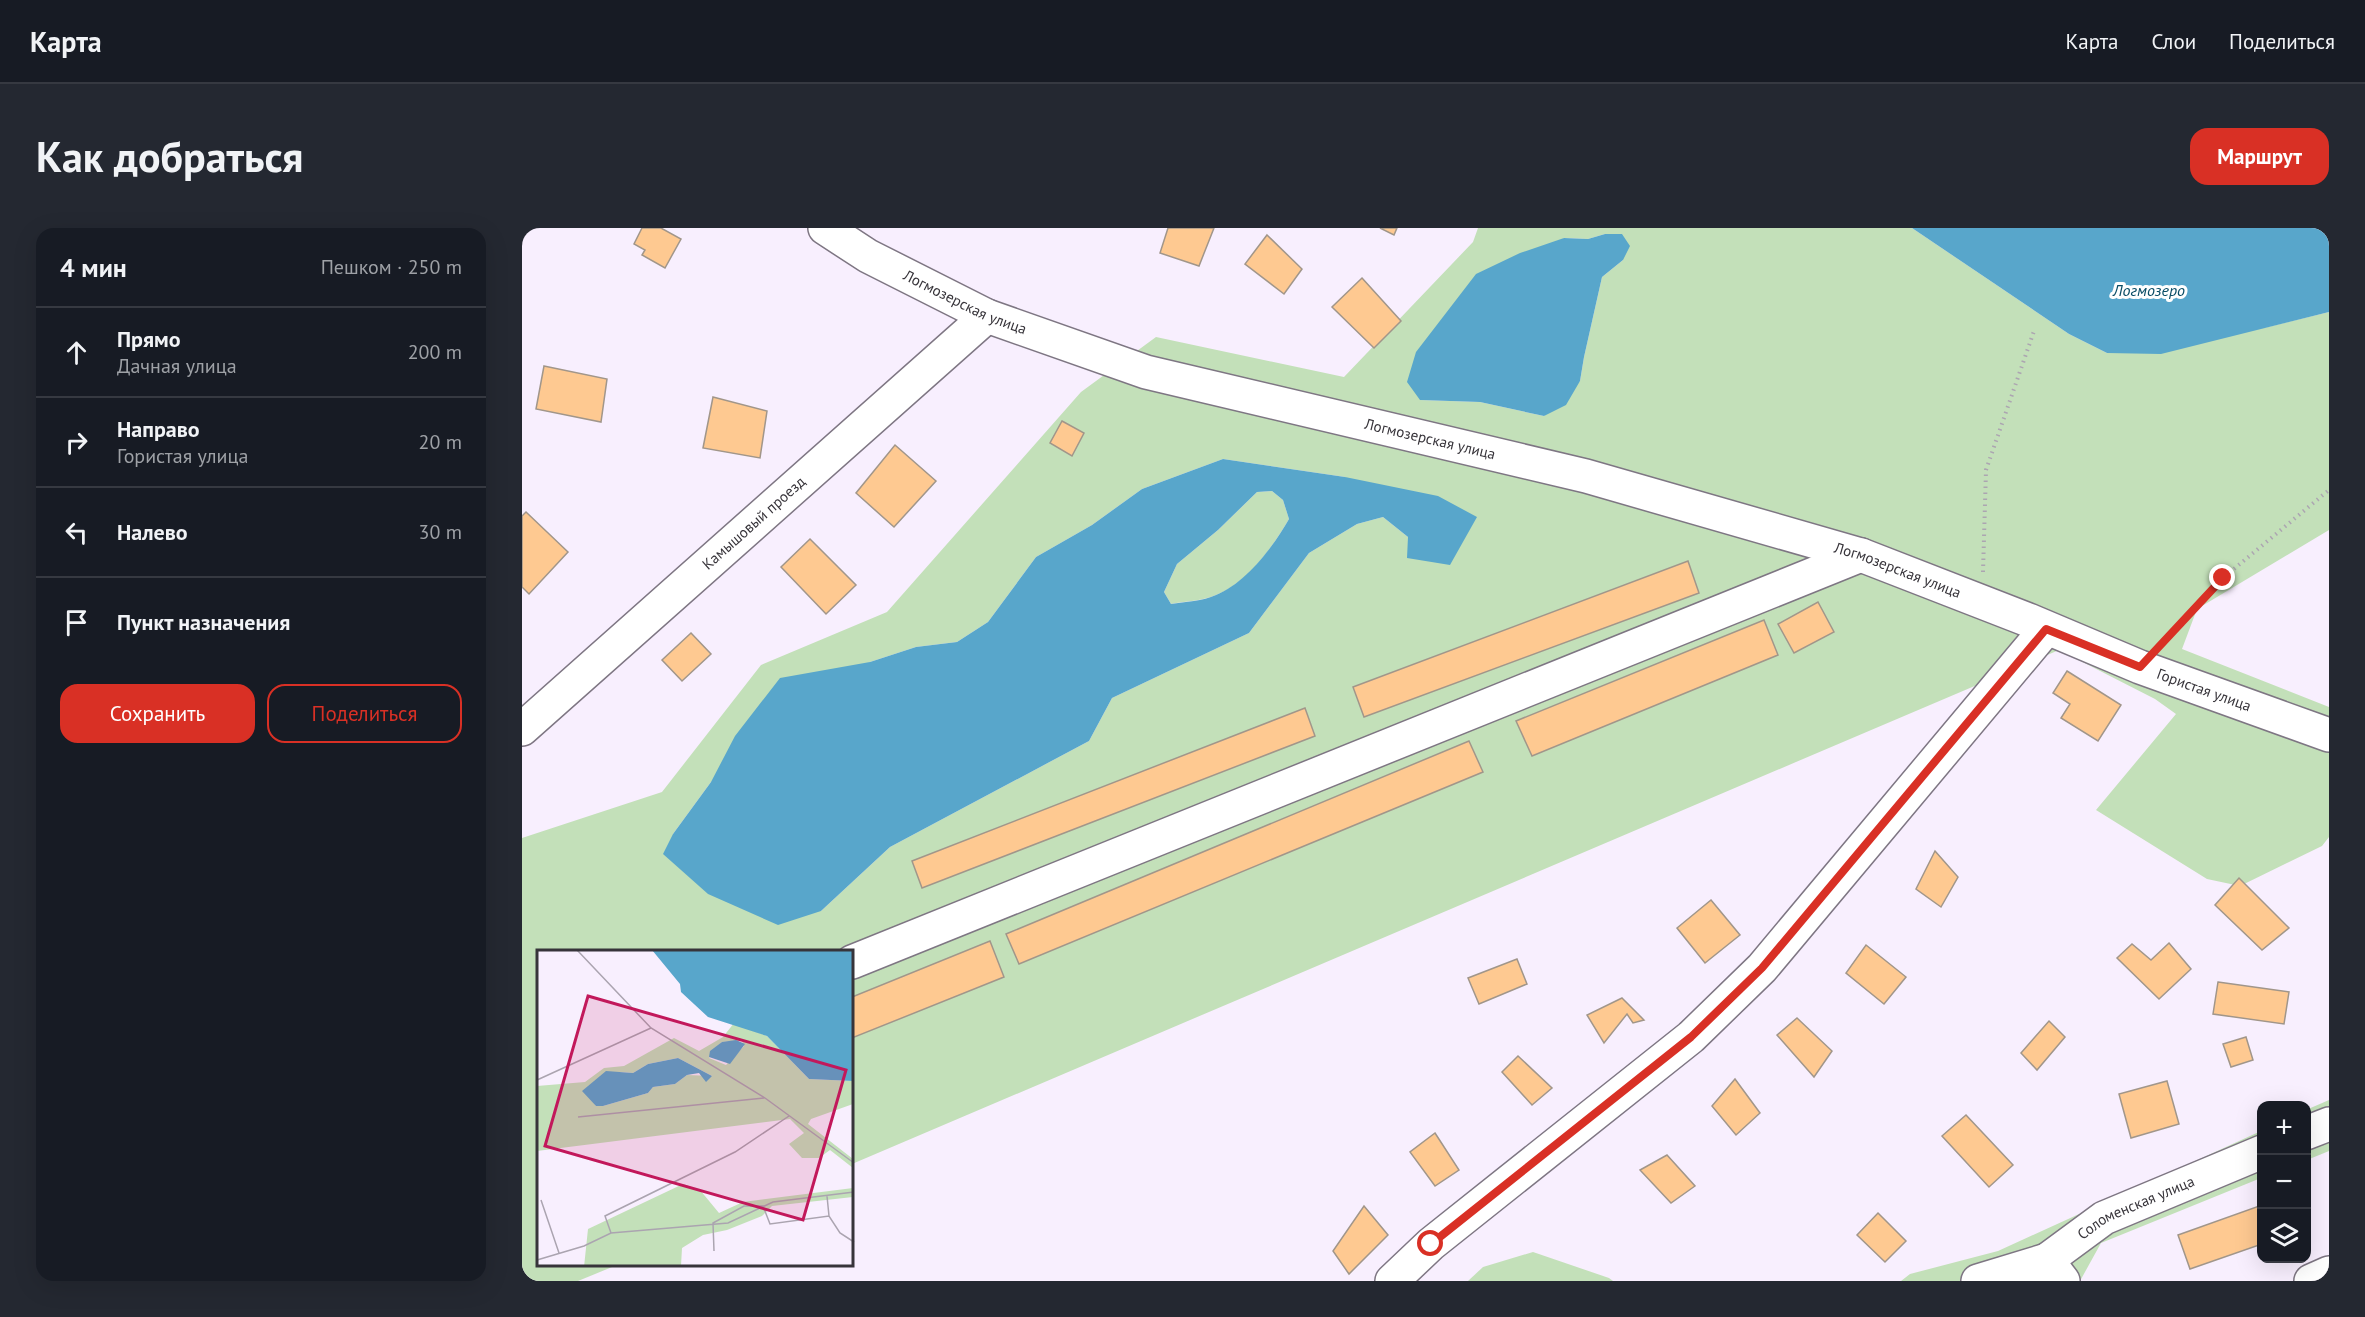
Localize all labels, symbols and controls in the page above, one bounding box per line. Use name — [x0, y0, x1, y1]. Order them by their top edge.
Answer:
text: Карта — [30, 23, 102, 60]
text: Карта — [2065, 28, 2118, 55]
text: Слои — [2151, 28, 2196, 55]
text: Поделиться — [2229, 28, 2335, 55]
button: Маршрут — [2190, 128, 2329, 185]
text: Как добраться — [36, 129, 303, 184]
text: 4 мин — [60, 251, 127, 284]
text: Пешком · 250 m — [321, 254, 462, 280]
street label: Логмозерская улица — [899, 265, 1029, 338]
water label: Логмозеро — [2112, 280, 2185, 300]
text: Прямо — [117, 325, 180, 353]
icon: ahead — [60, 336, 93, 369]
text: 200 m — [408, 339, 462, 365]
text: Дачная улица — [117, 353, 237, 379]
street label: Логмозерская улица — [1362, 414, 1497, 463]
text: Направо — [117, 415, 200, 443]
icon: right — [60, 426, 93, 459]
text: 20 m — [419, 429, 462, 455]
text: Гористая улица — [117, 443, 248, 469]
street label: Камышовый проезд — [698, 472, 809, 574]
icon: left — [60, 516, 93, 549]
text: Налево — [117, 518, 188, 546]
text: 30 m — [419, 519, 462, 545]
street label: Логмозерская улица — [1831, 538, 1964, 602]
route end — [2209, 564, 2235, 590]
icon: arrive — [60, 606, 93, 639]
text: Пункт назначения — [117, 608, 290, 636]
street label: Гористая улица — [2154, 664, 2254, 715]
button: Сохранить — [60, 684, 255, 743]
button: Поделиться — [267, 684, 462, 743]
inset map — [537, 950, 854, 1266]
map controls — [2257, 1101, 2311, 1263]
button: + — [2257, 1101, 2311, 1155]
button: − — [2257, 1155, 2311, 1209]
street label: Соломенская улица — [2073, 1171, 2197, 1243]
button: layers — [2257, 1209, 2311, 1263]
route start — [1417, 1230, 1443, 1256]

